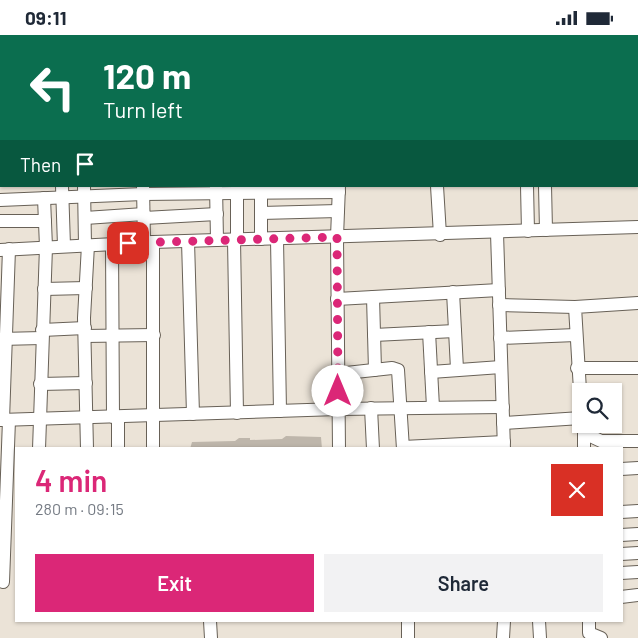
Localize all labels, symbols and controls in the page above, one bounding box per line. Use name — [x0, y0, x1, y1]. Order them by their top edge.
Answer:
text: 09:11 — [25, 6, 66, 29]
text: 120 m — [103, 54, 191, 96]
icon: left — [20, 55, 85, 120]
text: Turn left — [103, 96, 183, 122]
icon: arrive — [71, 150, 99, 178]
text: Then — [20, 153, 61, 176]
pin — [107, 222, 149, 264]
icon: arrive — [114, 229, 142, 257]
position arrow — [311, 364, 363, 416]
map controls — [572, 383, 622, 433]
button: search — [572, 383, 622, 433]
text: 4 min — [35, 462, 107, 498]
button: close — [551, 464, 603, 516]
text: 280 m · 09:15 — [35, 499, 124, 518]
button: Exit — [35, 554, 314, 612]
button: Share — [324, 554, 603, 612]

